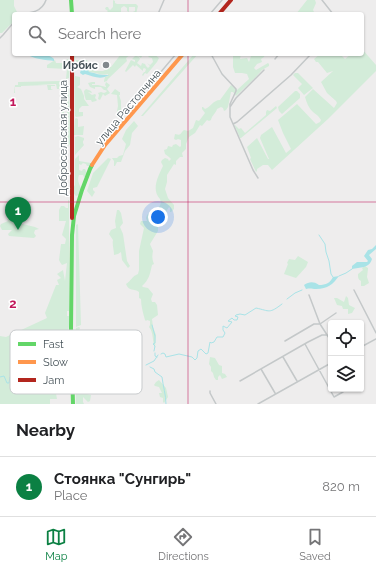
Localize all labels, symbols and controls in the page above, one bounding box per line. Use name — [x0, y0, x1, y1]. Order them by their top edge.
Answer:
search box — [12, 12, 364, 56]
icon: search — [26, 23, 48, 45]
text: Search here — [58, 25, 141, 43]
place label: Ирбис — [63, 59, 98, 72]
marker: Ирбис — [101, 60, 111, 70]
street label: улица Растопчина — [93, 67, 164, 148]
street label: Добросельская улица — [57, 80, 70, 196]
text: 1 — [10, 94, 17, 109]
pin: 1 — [5, 197, 31, 230]
your location — [148, 207, 168, 227]
text: 2 — [9, 296, 17, 311]
map controls — [328, 320, 364, 392]
button: locate — [328, 320, 364, 356]
legend — [10, 330, 142, 394]
text: Fast — [43, 338, 64, 351]
text: Slow — [43, 356, 68, 369]
button: layers — [328, 356, 364, 392]
text: Jam — [43, 374, 64, 387]
text: Nearby — [16, 420, 75, 440]
text: Стоянка "Сунгирь" — [54, 470, 191, 488]
text: 1 — [26, 479, 32, 494]
text: 820 m — [322, 479, 360, 494]
text: Place — [54, 488, 87, 503]
tab: Map — [45, 526, 68, 563]
tab: Directions — [158, 526, 209, 563]
tab: Saved — [299, 526, 331, 563]

